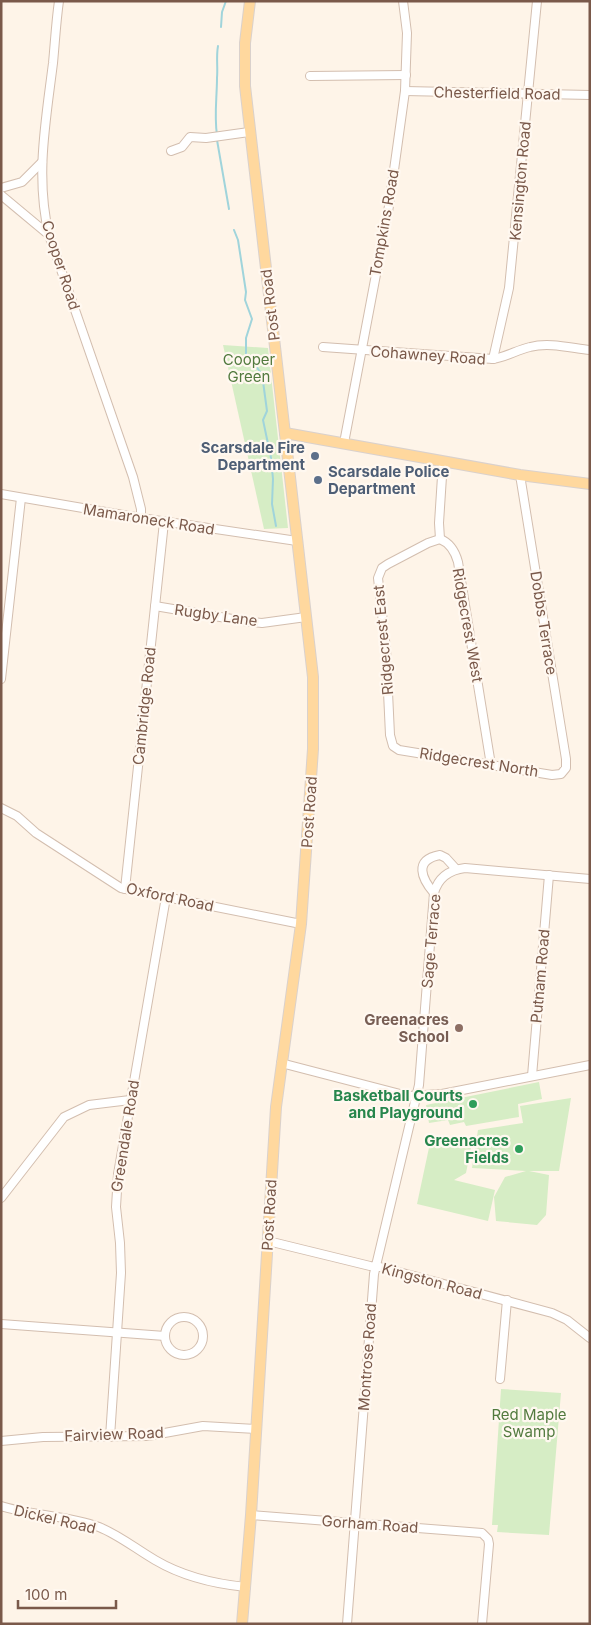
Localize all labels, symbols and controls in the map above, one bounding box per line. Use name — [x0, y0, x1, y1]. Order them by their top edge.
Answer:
street label: Chesterfield Road — [433, 82, 561, 104]
street label: Kensington Road — [505, 121, 535, 241]
street label: Tompkins Road — [365, 168, 403, 278]
street label: Cooper Road — [38, 218, 84, 312]
street label: Post Road — [256, 268, 284, 342]
street label: Cohawney Road — [370, 341, 486, 369]
park label: Cooper Green — [223, 350, 276, 386]
place label: Scarsdale Fire Department — [201, 438, 305, 474]
marker: Scarsdale Fire Department — [309, 450, 321, 462]
place label: Scarsdale Police Department — [328, 462, 449, 498]
marker: Scarsdale Police Department — [312, 474, 324, 486]
street label: Mamaroneck Road — [82, 499, 216, 539]
street label: Ridgecrest West — [449, 566, 487, 684]
street label: Dobbs Terrace — [526, 570, 562, 676]
street label: Ridgecrest East — [369, 584, 397, 696]
street label: Rugby Lane — [173, 600, 259, 630]
street label: Cambridge Road — [128, 646, 160, 766]
street label: Ridgecrest North — [418, 743, 540, 781]
street label: Post Road — [297, 776, 321, 848]
street label: Oxford Road — [124, 878, 216, 916]
street label: Sage Terrace — [417, 893, 445, 989]
street label: Putnam Road — [526, 928, 554, 1024]
place label: Greenacres School — [364, 1010, 449, 1046]
marker: Greenacres School — [453, 1022, 465, 1034]
street label: Greendale Road — [107, 1079, 143, 1193]
place label: Basketball Courts and Playground — [333, 1086, 463, 1122]
marker: Basketball Courts and Playground — [467, 1098, 479, 1110]
place label: Greenacres Fields — [424, 1131, 509, 1167]
marker: Greenacres Fields — [513, 1143, 525, 1155]
street label: Post Road — [258, 1179, 280, 1251]
street label: Kingston Road — [380, 1259, 484, 1303]
street label: Montrose Road — [354, 1303, 380, 1411]
park label: Red Maple Swamp — [491, 1405, 567, 1441]
street label: Fairview Road — [64, 1423, 164, 1445]
street label: Dickel Road — [12, 1500, 98, 1538]
street label: Gorham Road — [321, 1511, 419, 1537]
scale bar — [18, 1578, 115, 1610]
text: 100 m — [25, 1585, 67, 1604]

